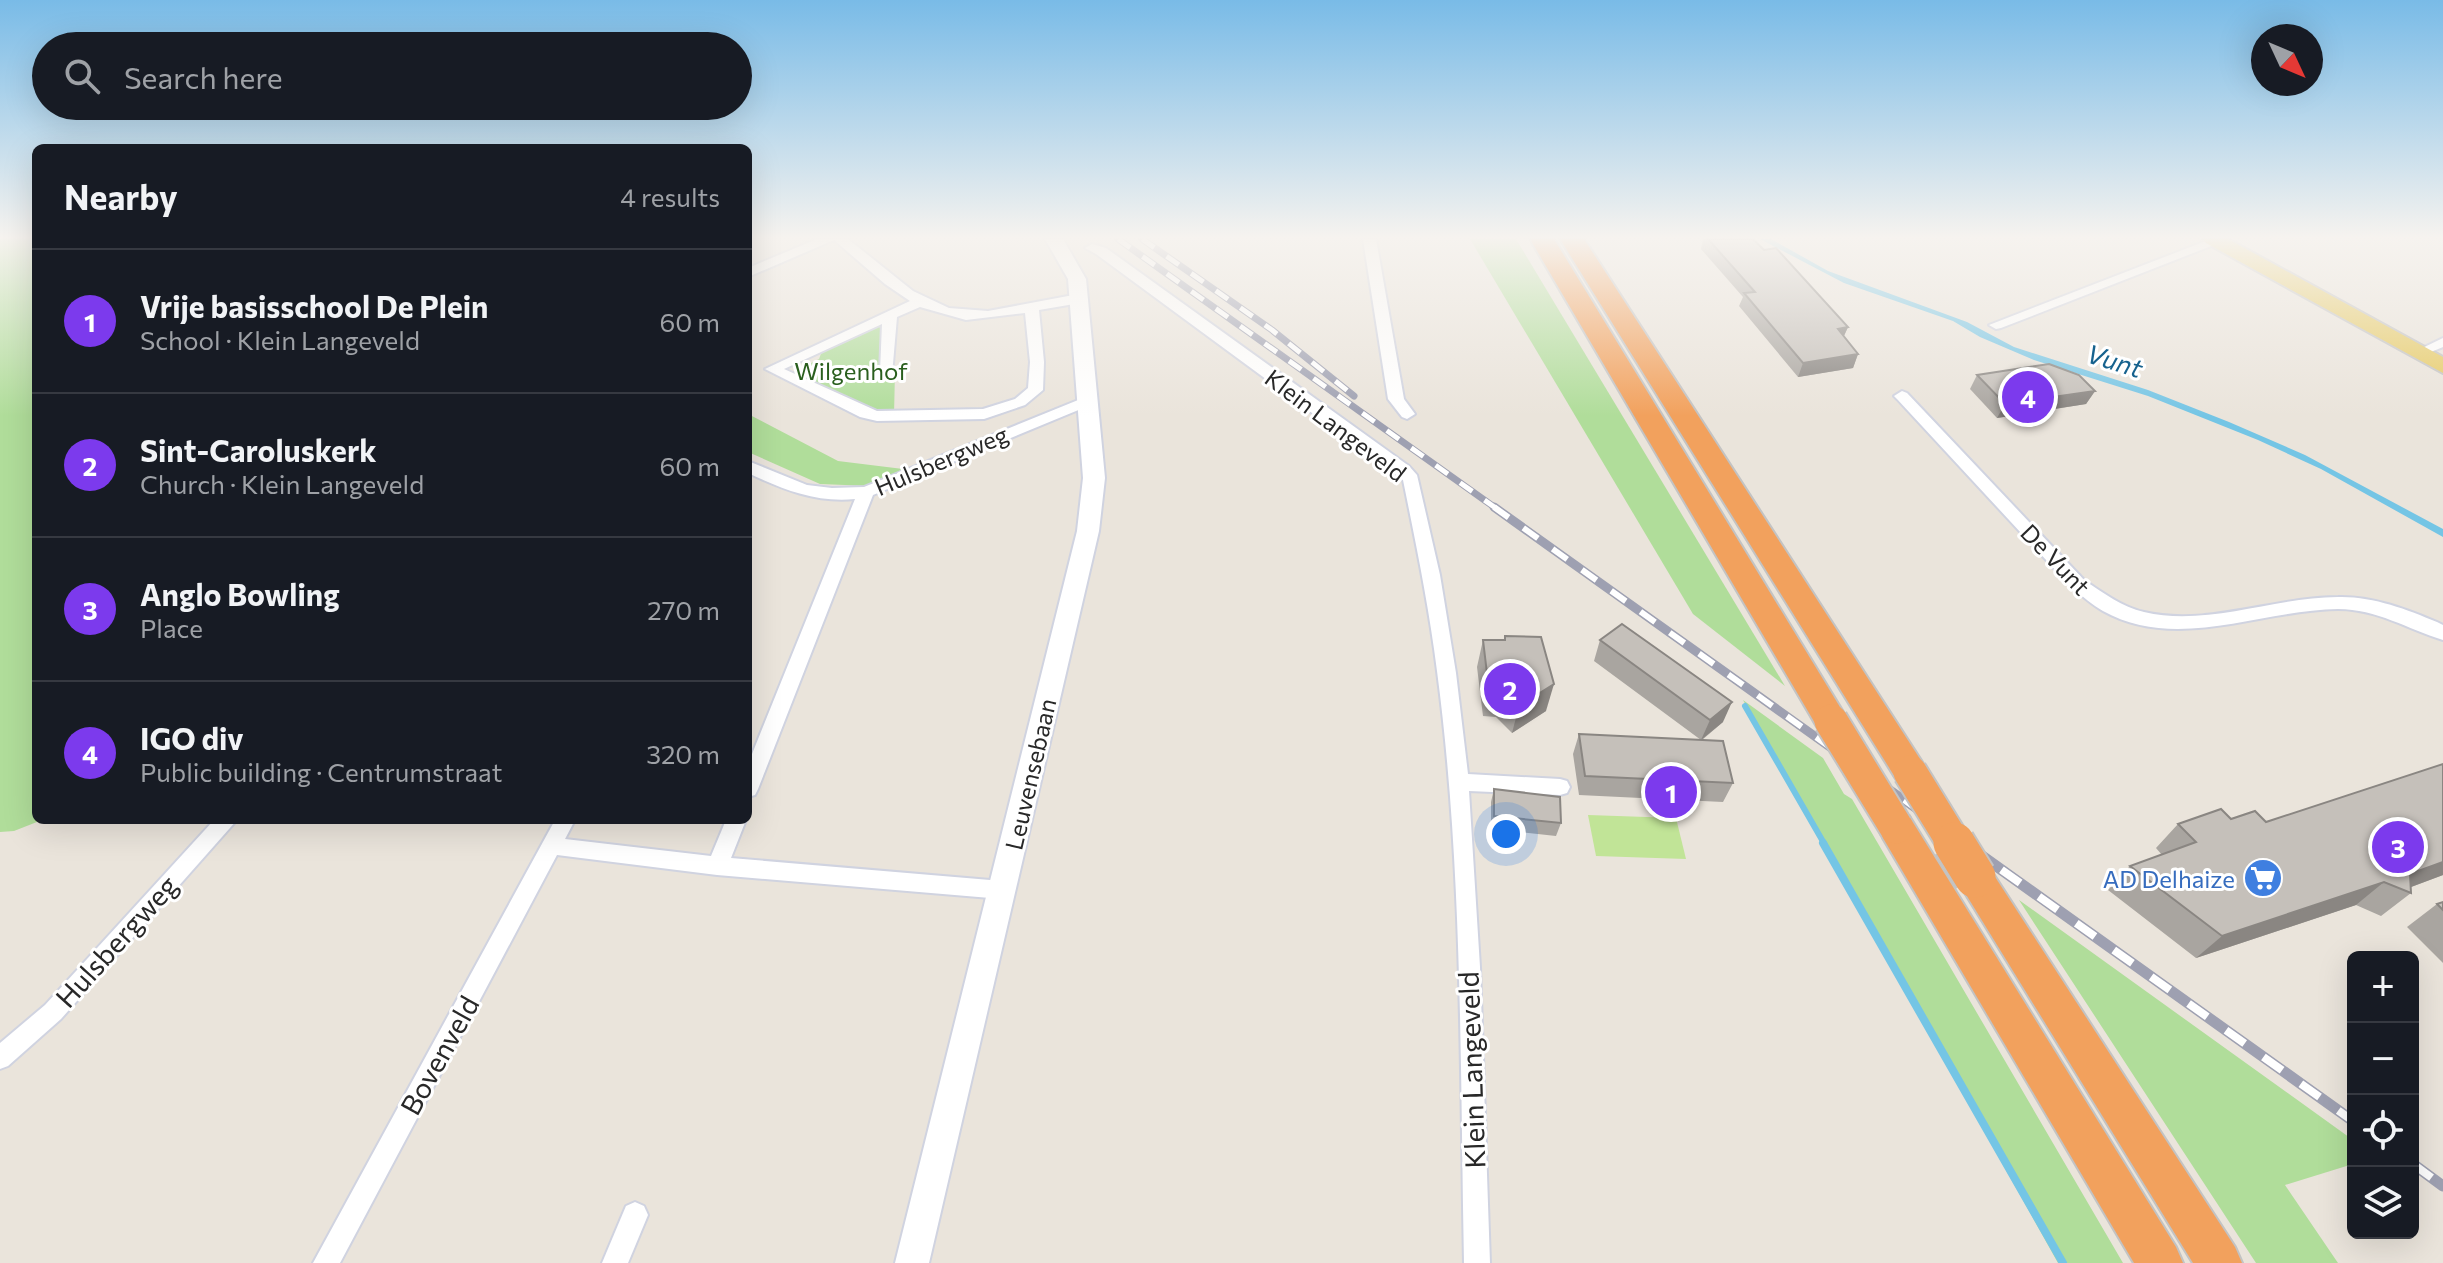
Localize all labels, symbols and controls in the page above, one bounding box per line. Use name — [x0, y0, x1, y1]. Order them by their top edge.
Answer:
north arrow — [2251, 24, 2323, 96]
search box — [32, 32, 752, 120]
icon: search — [60, 54, 104, 98]
text: Search here — [124, 58, 283, 95]
text: Nearby — [64, 175, 178, 217]
text: 4 results — [620, 181, 720, 212]
text: Vrije basisschool De Plein — [140, 287, 488, 324]
text: 1 — [84, 306, 96, 337]
text: 60 m — [660, 306, 720, 337]
text: School · Klein Langeveld — [140, 324, 420, 355]
water label: Vunt — [2083, 337, 2148, 383]
park label: Wilgenhof — [794, 356, 908, 385]
street label: Klein Langeveld — [1260, 363, 1412, 487]
pin: 4 — [2002, 367, 2054, 427]
street label: Hulsbergweg — [870, 419, 1012, 501]
text: Sint-Caroluskerk — [140, 431, 376, 468]
text: 2 — [83, 450, 97, 481]
text: 60 m — [660, 450, 720, 481]
text: Church · Klein Langeveld — [140, 468, 424, 499]
street label: De Vunt — [2015, 518, 2097, 601]
text: Anglo Bowling — [140, 575, 340, 612]
text: 3 — [82, 594, 98, 625]
text: 270 m — [647, 594, 720, 625]
text: Place — [140, 612, 203, 643]
pin: 2 — [1484, 659, 1536, 719]
street label: Leuvensebaan — [998, 695, 1062, 853]
text: IGO div — [140, 719, 244, 756]
text: 4 — [82, 738, 98, 769]
text: 320 m — [646, 738, 720, 769]
text: Public building · Centrumstraat — [140, 756, 502, 787]
pin: 1 — [1645, 762, 1697, 822]
your location — [1486, 814, 1526, 854]
pin: 3 — [2372, 817, 2424, 877]
supermarket icon: AD Delhaize — [2242, 857, 2284, 899]
place label: AD Delhaize — [2103, 864, 2235, 893]
street label: Hulsbergweg — [48, 868, 184, 1014]
map controls — [2347, 951, 2419, 1239]
button: + — [2347, 951, 2419, 1023]
street label: Klein Langeveld — [1451, 971, 1491, 1169]
street label: Bovenveld — [392, 990, 486, 1120]
button: − — [2347, 1023, 2419, 1095]
button: locate — [2347, 1095, 2419, 1167]
button: layers — [2347, 1167, 2419, 1239]

